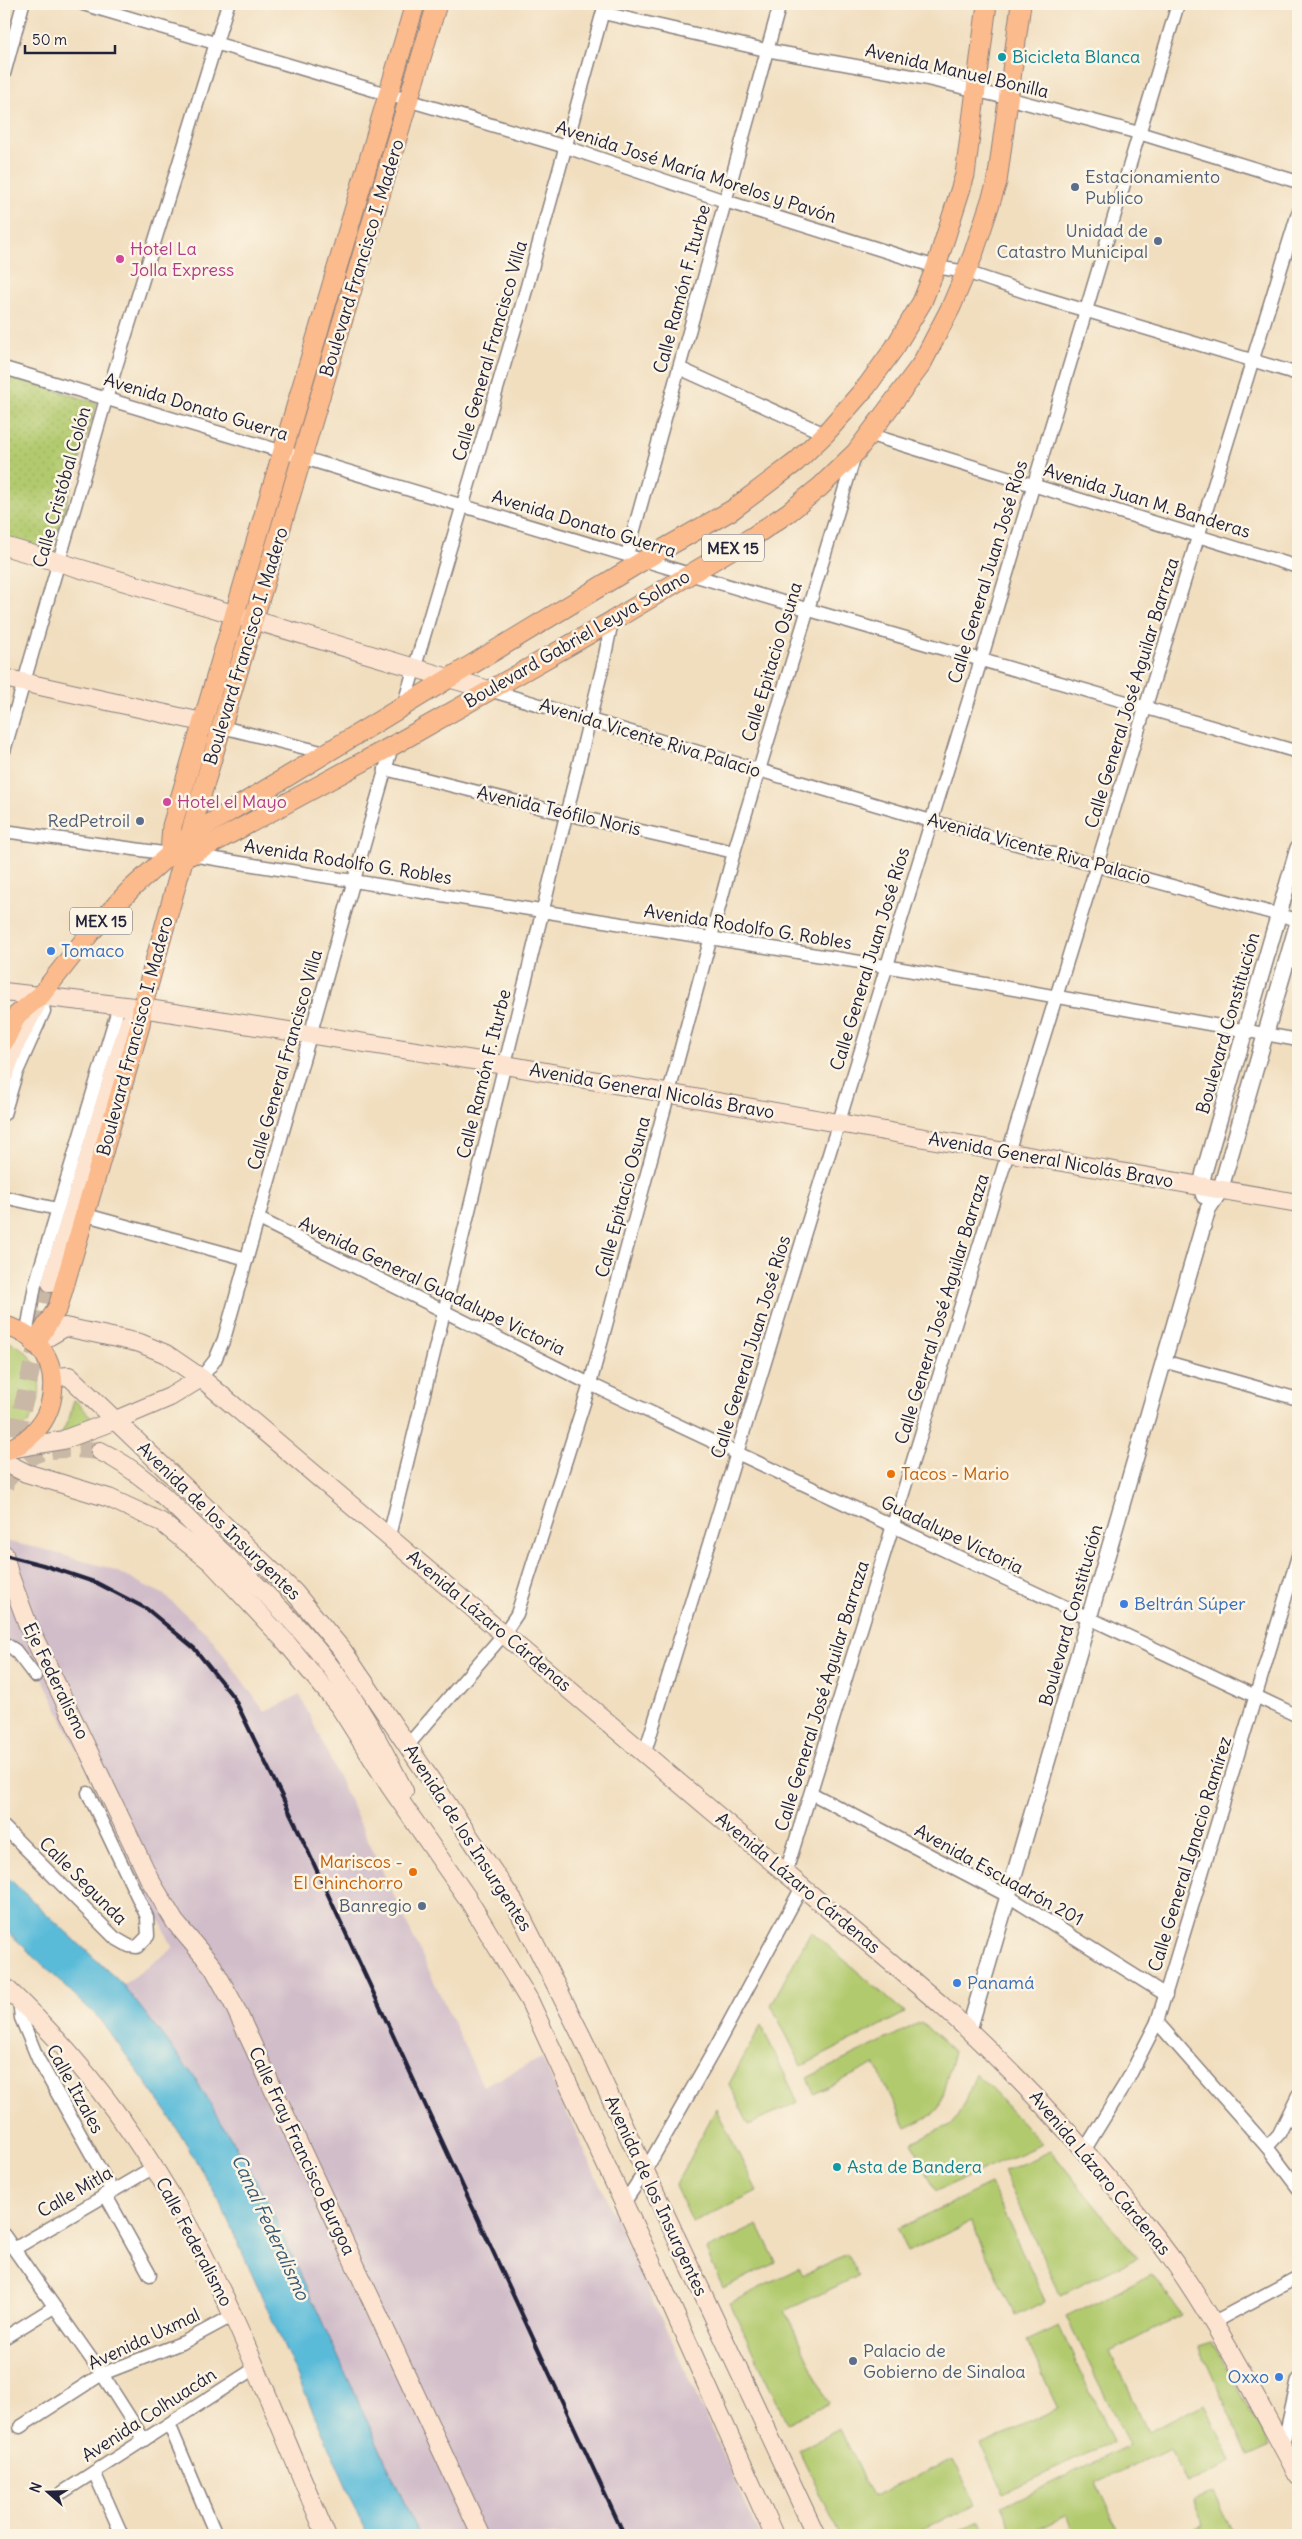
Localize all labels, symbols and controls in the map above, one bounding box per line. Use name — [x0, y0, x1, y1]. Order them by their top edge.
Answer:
scale bar — [25, 22, 115, 54]
text: 50 m — [32, 30, 67, 49]
street label: Avenida Manuel Bonilla — [863, 38, 1051, 103]
place label: Bicicleta Blanca — [1012, 45, 1140, 68]
marker: Bicicleta Blanca — [996, 51, 1008, 63]
street label: Avenida José María Morelos y Pavón — [553, 115, 839, 228]
street label: Boulevard Francisco I. Madero — [314, 136, 409, 379]
place label: Estacionamiento Publico — [1085, 165, 1220, 209]
marker: Estacionamiento Publico — [1069, 181, 1081, 193]
street label: Calle Ramón F. Iturbe — [648, 202, 715, 376]
place label: Unidad de Catastro Municipal — [997, 219, 1148, 263]
marker: Unidad de Catastro Municipal — [1152, 235, 1164, 247]
place label: Hotel La Jolla Express — [130, 237, 234, 281]
street label: Calle General Francisco Villa — [447, 238, 532, 464]
marker: Hotel La Jolla Express — [114, 253, 126, 265]
street label: Avenida Donato Guerra — [101, 368, 291, 446]
street label: Calle Cristóbal Colón — [28, 404, 96, 570]
street label: Calle General Juan José Ríos — [943, 457, 1032, 686]
street label: Avenida Juan M. Banderas — [1041, 458, 1253, 543]
street label: Avenida Donato Guerra — [489, 485, 679, 563]
street label: Boulevard Francisco I. Madero — [198, 524, 293, 767]
road number: MEX 15 — [702, 534, 764, 562]
street label: Calle General José Aguilar Barraza — [1079, 555, 1184, 831]
street label: Boulevard Gabriel Leyva Solano — [460, 564, 694, 713]
street label: Calle Epitacio Osuna — [736, 579, 807, 745]
street label: Avenida Vicente Riva Palacio — [537, 693, 764, 782]
street label: Avenida Teófilo Noris — [475, 780, 643, 841]
place label: Hotel el Mayo — [177, 790, 287, 813]
marker: Hotel el Mayo — [161, 796, 173, 808]
street label: Avenida Vicente Riva Palacio — [925, 808, 1153, 889]
place label: RedPetroil — [47, 809, 130, 832]
marker: RedPetroil — [134, 815, 146, 827]
street label: Avenida Rodolfo G. Robles — [243, 834, 454, 889]
street label: Calle General Juan José Ríos — [825, 844, 914, 1073]
street label: Avenida Rodolfo G. Robles — [643, 899, 854, 954]
road number: MEX 15 — [70, 908, 132, 934]
street label: Boulevard Francisco I. Madero — [91, 914, 178, 1158]
street label: Boulevard Constitución — [1191, 929, 1264, 1116]
place label: Tomaco — [61, 939, 124, 962]
marker: Tomaco — [45, 945, 57, 957]
street label: Calle General Francisco Villa — [242, 947, 327, 1173]
street label: Calle Ramón F. Iturbe — [451, 987, 516, 1161]
street label: Avenida General Nicolás Bravo — [528, 1058, 776, 1123]
street label: Calle Epitacio Osuna — [590, 1114, 655, 1280]
street label: Avenida General Nicolás Bravo — [927, 1127, 1175, 1192]
street label: Calle General José Aguilar Barraza — [889, 1171, 994, 1447]
street label: Avenida General Guadalupe Victoria — [295, 1211, 569, 1360]
street label: Calle General Juan José Ríos — [706, 1232, 795, 1461]
street label: Avenida de los Insurgentes — [133, 1437, 306, 1605]
place label: Tacos - Mario — [901, 1462, 1009, 1485]
marker: Tacos - Mario — [885, 1468, 897, 1480]
street label: Guadalupe Victoria — [877, 1490, 1027, 1579]
street label: Boulevard Constitución — [1034, 1521, 1107, 1708]
street label: Avenida Lázaro Cárdenas — [402, 1545, 576, 1696]
street label: Calle General José Aguilar Barraza — [769, 1558, 874, 1834]
place label: Beltrán Súper — [1134, 1592, 1246, 1615]
marker: Beltrán Súper — [1118, 1598, 1130, 1610]
street label: Eje Federalismo — [18, 1619, 95, 1743]
street label: Calle General Ignacio Ramírez — [1143, 1733, 1236, 1974]
street label: Avenida de los Insurgentes — [399, 1740, 538, 1936]
street label: Avenida Lázaro Cárdenas — [711, 1807, 885, 1958]
street label: Avenida Escuadrón 201 — [911, 1819, 1088, 1931]
street label: Calle Segunda — [34, 1832, 132, 1930]
place label: Mariscos - El Chinchorro — [293, 1850, 403, 1894]
marker: Mariscos - El Chinchorro — [407, 1866, 419, 1878]
place label: Banregio — [339, 1894, 412, 1917]
marker: Banregio — [416, 1900, 428, 1912]
place label: Panamá — [967, 1971, 1034, 1994]
marker: Panamá — [951, 1977, 963, 1989]
street label: Calle Itzales — [42, 2040, 109, 2137]
street label: Calle Fray Francisco Burgoa — [244, 2043, 361, 2259]
street label: Avenida Lázaro Cárdenas — [1025, 2086, 1176, 2260]
street label: Avenida de los Insurgentes — [600, 2092, 713, 2300]
water label: Canal Federalismo — [227, 2150, 316, 2305]
place label: Asta de Bandera — [847, 2155, 982, 2178]
street label: Calle Mitla — [33, 2161, 116, 2222]
marker: Asta de Bandera — [831, 2161, 843, 2173]
street label: Calle Federalismo — [151, 2173, 238, 2310]
street label: Avenida Uxmal — [84, 2303, 203, 2374]
place label: Palacio de Gobierno de Sinaloa — [863, 2339, 1026, 2383]
marker: Palacio de Gobierno de Sinaloa — [847, 2355, 859, 2367]
street label: Avenida Colhuacán — [77, 2362, 220, 2467]
place label: Oxxo — [1228, 2365, 1269, 2388]
marker: Oxxo — [1273, 2371, 1285, 2383]
north arrow — [22, 2466, 72, 2516]
text: N — [26, 2480, 46, 2495]

